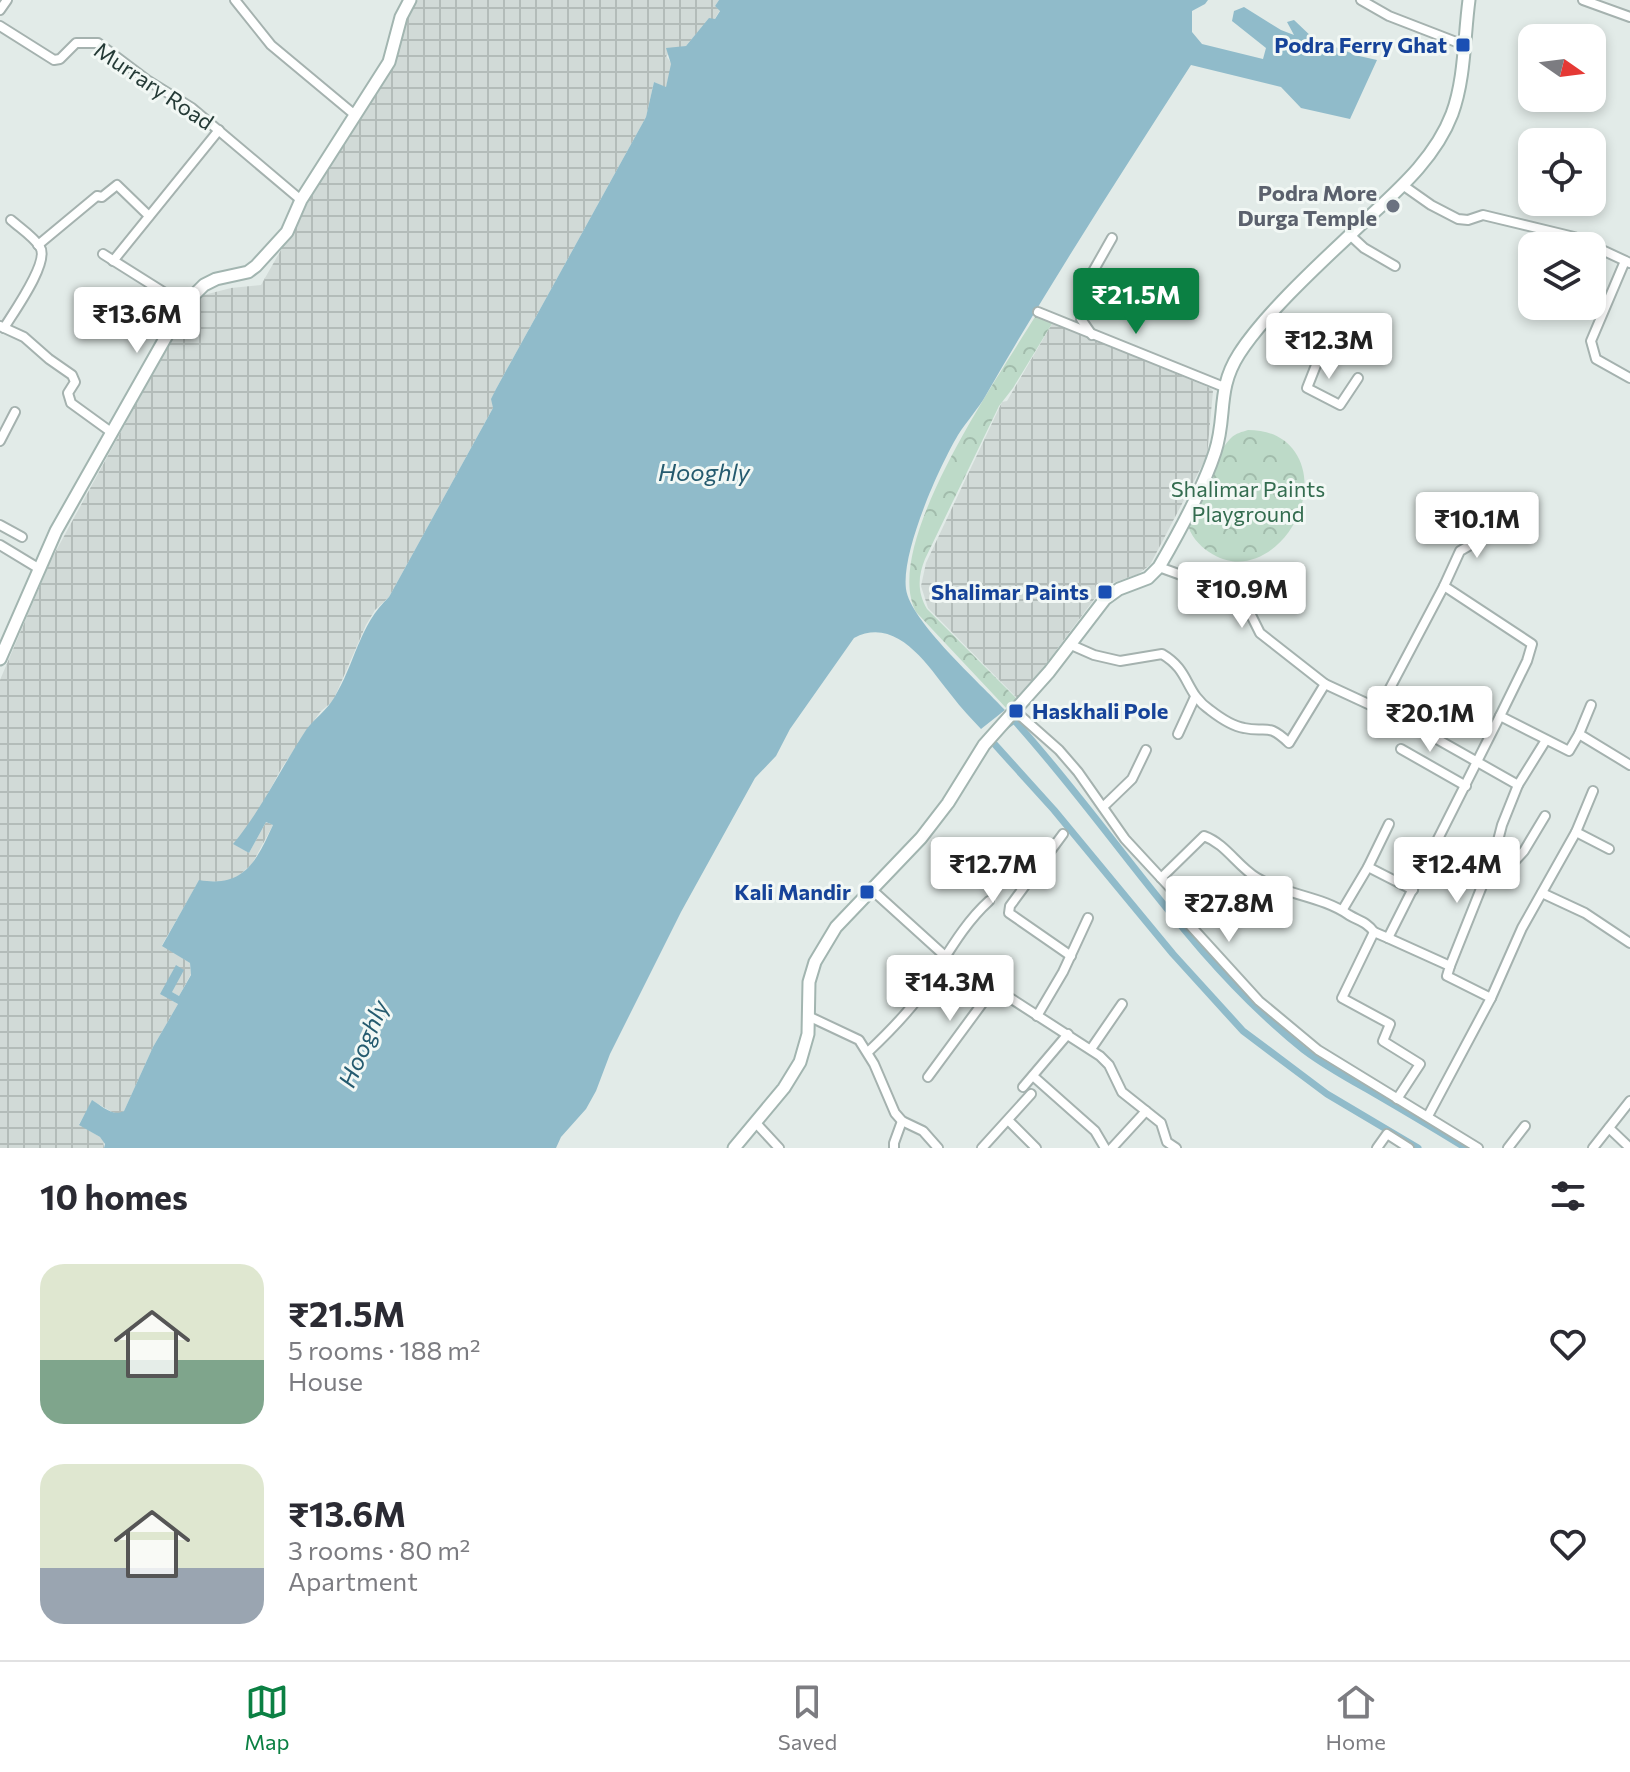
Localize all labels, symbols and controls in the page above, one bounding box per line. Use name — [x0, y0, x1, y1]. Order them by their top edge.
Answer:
north arrow — [1518, 24, 1606, 112]
map controls — [1518, 24, 1606, 320]
place label: Podra Ferry Ghat — [1274, 31, 1447, 58]
street label: Murrary Road — [90, 36, 219, 135]
marker: Podra Ferry Ghat — [1454, 36, 1472, 54]
button: locate — [1518, 128, 1606, 216]
place label: Podra More Durga Temple — [1237, 179, 1377, 231]
marker: Podra More Durga Temple — [1384, 197, 1402, 215]
button: layers — [1518, 232, 1606, 320]
pin: ₹21.5M — [1071, 268, 1201, 336]
text: ₹21.5M — [1091, 278, 1181, 309]
pin: ₹13.6M — [72, 287, 202, 355]
text: ₹13.6M — [92, 297, 182, 328]
pin: ₹12.3M — [1264, 313, 1394, 381]
text: ₹12.3M — [1284, 323, 1374, 354]
water label: Hooghly — [658, 457, 752, 486]
park label: Shalimar Paints Playground — [1171, 475, 1325, 527]
pin: ₹10.1M — [1412, 492, 1542, 560]
text: ₹10.1M — [1434, 502, 1520, 533]
pin: ₹10.9M — [1177, 562, 1307, 630]
text: ₹10.9M — [1196, 572, 1288, 603]
place label: Shalimar Paints — [931, 578, 1089, 605]
marker: Shalimar Paints — [1096, 583, 1114, 601]
pin: ₹20.1M — [1365, 686, 1495, 754]
text: ₹20.1M — [1385, 696, 1475, 727]
place label: Haskhali Pole — [1032, 697, 1168, 724]
marker: Haskhali Pole — [1007, 702, 1025, 720]
pin: ₹12.7M — [928, 837, 1058, 905]
pin: ₹12.4M — [1392, 837, 1522, 905]
text: ₹12.7M — [949, 847, 1037, 878]
text: ₹12.4M — [1412, 847, 1502, 878]
pin: ₹27.8M — [1164, 876, 1294, 944]
place label: Kali Mandir — [734, 878, 851, 905]
marker: Kali Mandir — [858, 883, 876, 901]
text: ₹27.8M — [1184, 886, 1274, 917]
pin: ₹14.3M — [885, 955, 1015, 1023]
text: ₹14.3M — [905, 965, 995, 996]
water label: Hooghly — [331, 994, 395, 1091]
icon: filters — [1546, 1174, 1590, 1218]
text: 10 homes — [40, 1175, 188, 1217]
text: ₹21.5M — [288, 1292, 405, 1334]
icon: home — [104, 1296, 200, 1392]
icon: heart — [1546, 1322, 1590, 1366]
text: 5 rooms · 188 m² — [288, 1334, 480, 1365]
text: House — [288, 1365, 363, 1396]
text: ₹13.6M — [288, 1492, 406, 1534]
icon: home — [104, 1496, 200, 1592]
icon: heart — [1546, 1522, 1590, 1566]
text: 3 rooms · 80 m² — [288, 1534, 470, 1565]
text: Apartment — [288, 1565, 418, 1596]
tab: Map — [244, 1680, 290, 1755]
tab: Saved — [778, 1680, 837, 1755]
tab: Home — [1325, 1680, 1386, 1755]

